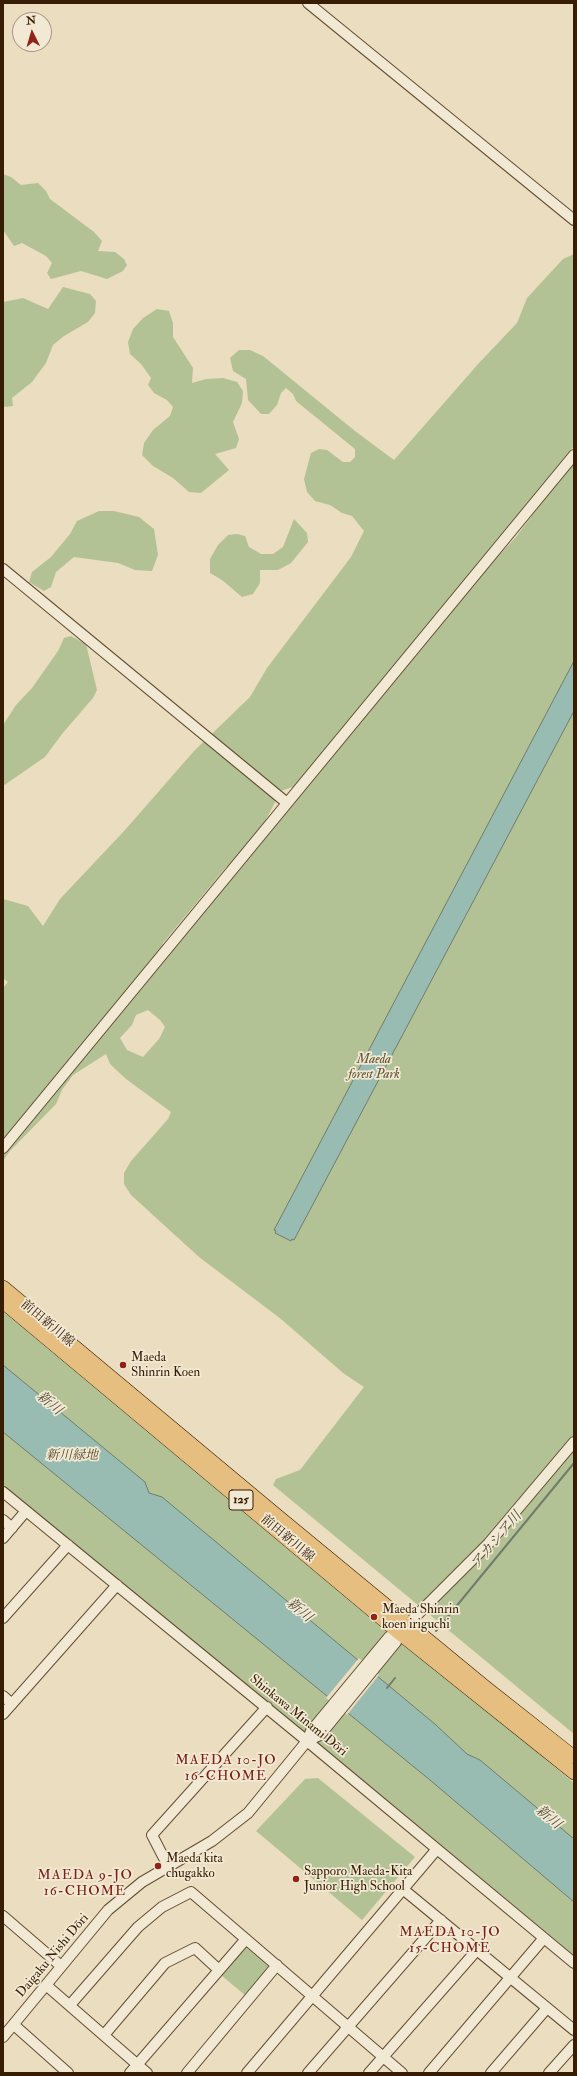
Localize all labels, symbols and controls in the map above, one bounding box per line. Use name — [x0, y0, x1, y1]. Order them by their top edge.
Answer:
north arrow — [12, 12, 52, 52]
text: N — [26, 14, 36, 27]
park label: Maeda forest Park — [348, 1052, 400, 1083]
street label: 前田新川線 — [17, 1297, 77, 1351]
place label: Maeda Shinrin Koen — [131, 1350, 200, 1381]
marker: Maeda Shinrin Koen — [118, 1360, 128, 1370]
water label: 新川 — [33, 1389, 65, 1419]
park label: 新川緑地 — [46, 1448, 98, 1464]
road number: 125 — [229, 1490, 253, 1510]
water label: アカシア川 — [468, 1509, 526, 1573]
street label: 前田新川線 — [257, 1512, 317, 1566]
water label: 新川 — [283, 1596, 315, 1626]
place label: Maeda Shinrin koen iriguchi — [382, 1602, 459, 1633]
marker: Maeda Shinrin koen iriguchi — [369, 1612, 379, 1622]
street label: Shinkawa Minami Dōri — [246, 1672, 350, 1760]
district label: MAEDA 10-JO 16-CHOME — [175, 1753, 277, 1786]
water label: 新川 — [532, 1803, 564, 1833]
place label: Maeda kita chugakko — [166, 1851, 223, 1882]
marker: Maeda kita chugakko — [153, 1861, 163, 1871]
place label: Sapporo Maeda-Kita Junior High School — [304, 1864, 412, 1895]
district label: MAEDA 9-JO 16-CHOME — [37, 1868, 133, 1900]
marker: Sapporo Maeda-Kita Junior High School — [291, 1874, 301, 1884]
street label: Daigaku Nishi Dōri — [13, 1911, 93, 2001]
district label: MAEDA 10-JO 15-CHOME — [399, 1925, 501, 1958]

